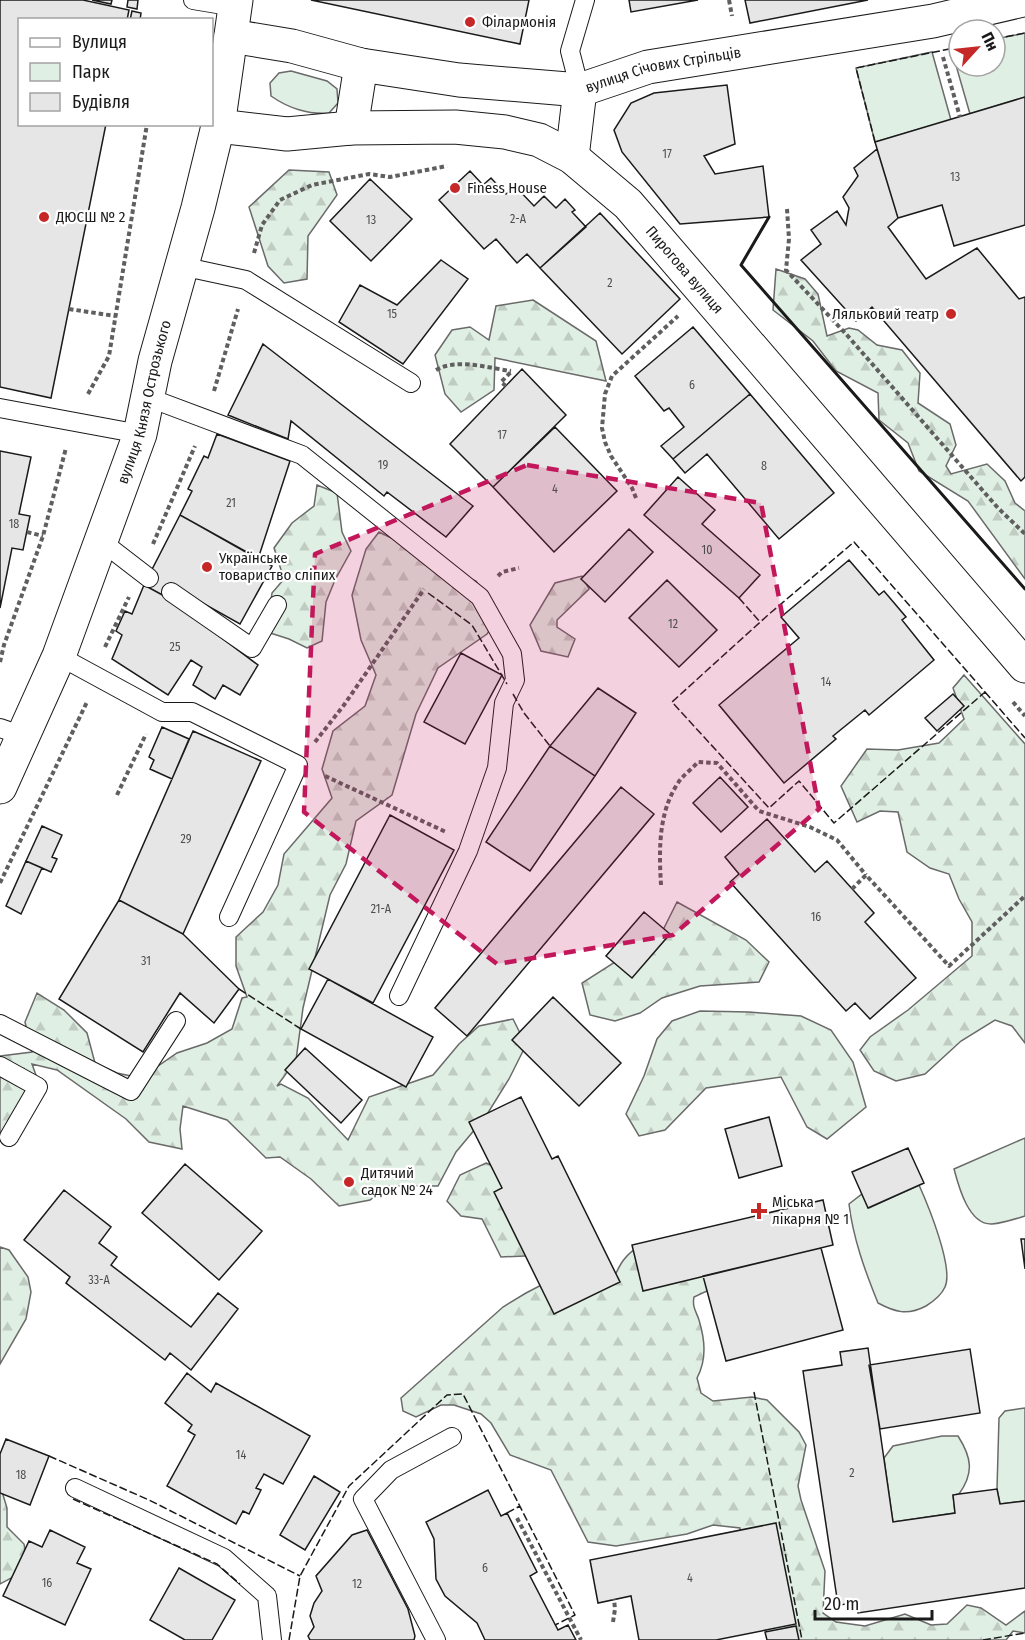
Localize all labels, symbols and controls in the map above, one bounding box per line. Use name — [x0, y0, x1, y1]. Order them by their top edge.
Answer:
place label: Філармонія — [482, 13, 556, 31]
marker: Філармонія — [463, 15, 477, 29]
legend — [18, 18, 213, 126]
north arrow — [947, 18, 1007, 78]
text: Пн — [977, 29, 1002, 54]
text: Вулиця — [72, 31, 127, 53]
street label: вулиця Січових Стрільців — [583, 43, 742, 97]
text: Парк — [72, 61, 110, 83]
text: Будівля — [72, 91, 130, 113]
house number: 17 — [662, 147, 672, 161]
house number: 13 — [950, 170, 960, 184]
place label: Finess House — [467, 179, 547, 197]
marker: Finess House — [448, 181, 462, 195]
place label: ДЮСШ № 2 — [55, 208, 126, 226]
marker: ДЮСШ № 2 — [37, 210, 51, 224]
house number: 2-А — [510, 212, 527, 226]
house number: 13 — [366, 213, 376, 227]
street label: Пирогова вулиця — [642, 222, 727, 317]
house number: 2 — [607, 276, 613, 290]
place label: Ляльковий театр — [832, 305, 939, 323]
house number: 15 — [387, 307, 398, 321]
marker: Ляльковий театр — [944, 307, 958, 321]
street label: вулиця Князя Острозького — [114, 318, 175, 486]
house number: 6 — [689, 378, 695, 392]
house number: 17 — [497, 428, 507, 442]
house number: 19 — [378, 458, 388, 472]
house number: 8 — [761, 459, 767, 473]
house number: 4 — [552, 482, 558, 496]
house number: 21 — [226, 496, 236, 510]
house number: 18 — [9, 517, 19, 531]
house number: 10 — [702, 543, 712, 557]
place label: Українське товариство сліпих — [218, 549, 336, 584]
marker: Українське товариство сліпих — [200, 560, 214, 574]
house number: 12 — [668, 617, 678, 631]
house number: 25 — [170, 640, 181, 654]
house number: 14 — [821, 675, 831, 689]
house number: 29 — [180, 832, 192, 846]
house number: 21-А — [371, 902, 392, 916]
house number: 16 — [811, 910, 821, 924]
house number: 31 — [141, 954, 151, 968]
place label: Дитячий садок № 24 — [360, 1164, 433, 1199]
marker: Дитячий садок № 24 — [342, 1175, 356, 1189]
place label: Міська лікарня № 1 — [772, 1193, 849, 1228]
marker: Міська лікарня № 1 — [750, 1202, 768, 1220]
house number: 33-А — [88, 1273, 110, 1287]
house number: 14 — [236, 1448, 246, 1462]
house number: 2 — [849, 1466, 855, 1480]
house number: 18 — [16, 1468, 26, 1482]
house number: 6 — [482, 1561, 488, 1575]
house number: 4 — [687, 1571, 693, 1585]
house number: 16 — [42, 1576, 52, 1590]
house number: 12 — [352, 1577, 362, 1591]
scale bar — [815, 1583, 932, 1621]
text: 20 m — [824, 1593, 859, 1615]

